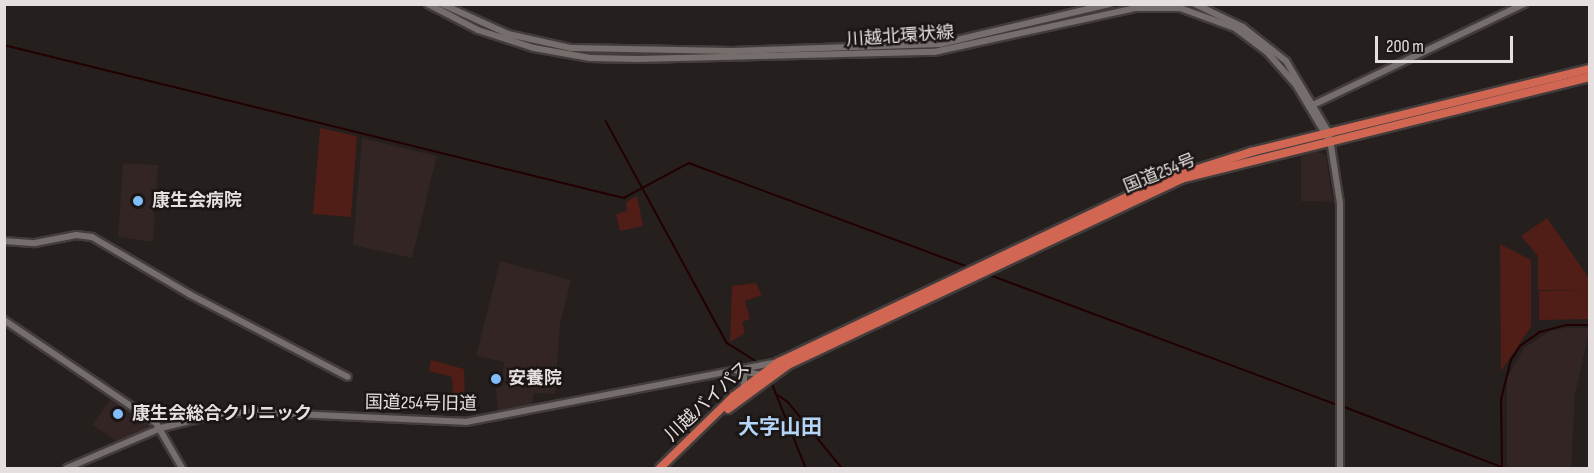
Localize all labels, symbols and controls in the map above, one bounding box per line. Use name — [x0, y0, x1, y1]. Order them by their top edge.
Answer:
street label: 川越北環状線 — [845, 22, 955, 52]
scale bar — [1378, 24, 1516, 62]
text: 200 m — [1386, 36, 1424, 57]
street label: 国道254号 — [1121, 150, 1199, 198]
place label: 康生会病院 — [152, 190, 242, 212]
marker: 康生会病院 — [129, 192, 147, 210]
street label: 川越バイパス — [661, 357, 755, 447]
place label: 安養院 — [508, 368, 562, 390]
marker: 安養院 — [489, 372, 503, 386]
street label: 国道254号旧道 — [365, 392, 477, 416]
place label: 康生会総合クリニック — [132, 403, 312, 425]
marker: 康生会総合クリニック — [109, 405, 127, 423]
district label: 大字山田 — [738, 415, 822, 441]

